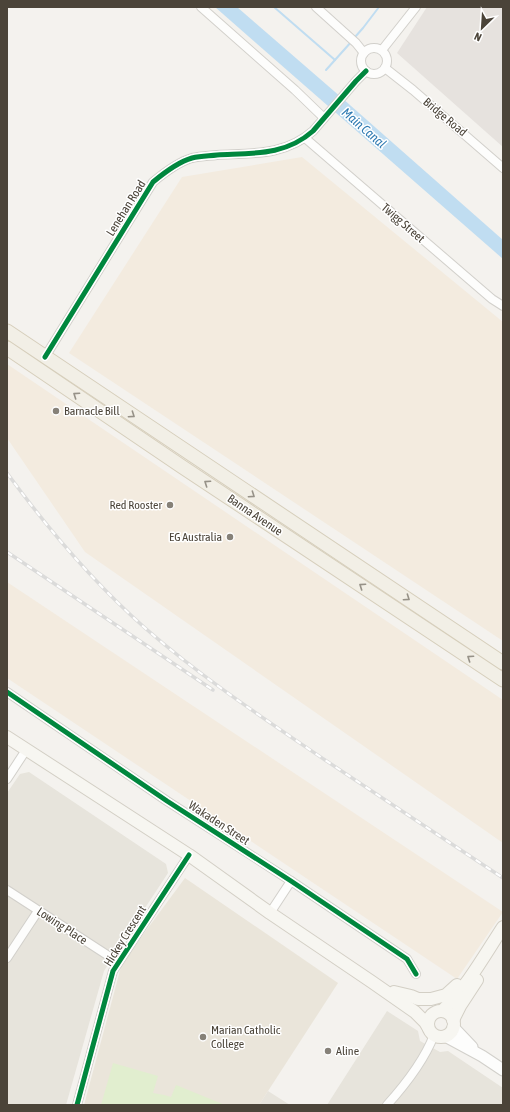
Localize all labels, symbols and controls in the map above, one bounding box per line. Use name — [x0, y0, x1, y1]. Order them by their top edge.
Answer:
north arrow — [462, 8, 502, 48]
text: N — [472, 30, 483, 44]
street label: Bridge Road — [420, 95, 470, 139]
water label: Main Canal — [339, 105, 389, 151]
street label: Lenehan Road — [103, 178, 149, 238]
street label: Twigg Street — [378, 200, 428, 246]
one-way arrow — [73, 392, 80, 400]
place label: Barnacle Bill — [64, 404, 120, 418]
marker: Barnacle Bill — [51, 406, 61, 416]
one-way arrow — [128, 410, 135, 417]
one-way arrow — [205, 481, 212, 488]
one-way arrow — [248, 490, 255, 498]
street label: Banna Avenue — [225, 491, 285, 539]
place label: Red Rooster — [109, 498, 162, 512]
marker: Red Rooster — [165, 500, 175, 510]
place label: EG Australia — [169, 530, 222, 544]
marker: EG Australia — [225, 532, 235, 542]
one-way arrow — [359, 584, 366, 591]
one-way arrow — [403, 594, 410, 601]
one-way arrow — [468, 656, 475, 663]
street label: Wakaden Street — [186, 798, 252, 848]
street label: Hickey Crescent — [101, 903, 149, 969]
street label: Lowing Place — [34, 905, 90, 947]
place label: Marian Catholic College — [211, 1023, 281, 1051]
marker: Marian Catholic College — [198, 1032, 208, 1042]
place label: Aline — [336, 1044, 359, 1058]
marker: Aline — [323, 1046, 333, 1056]

